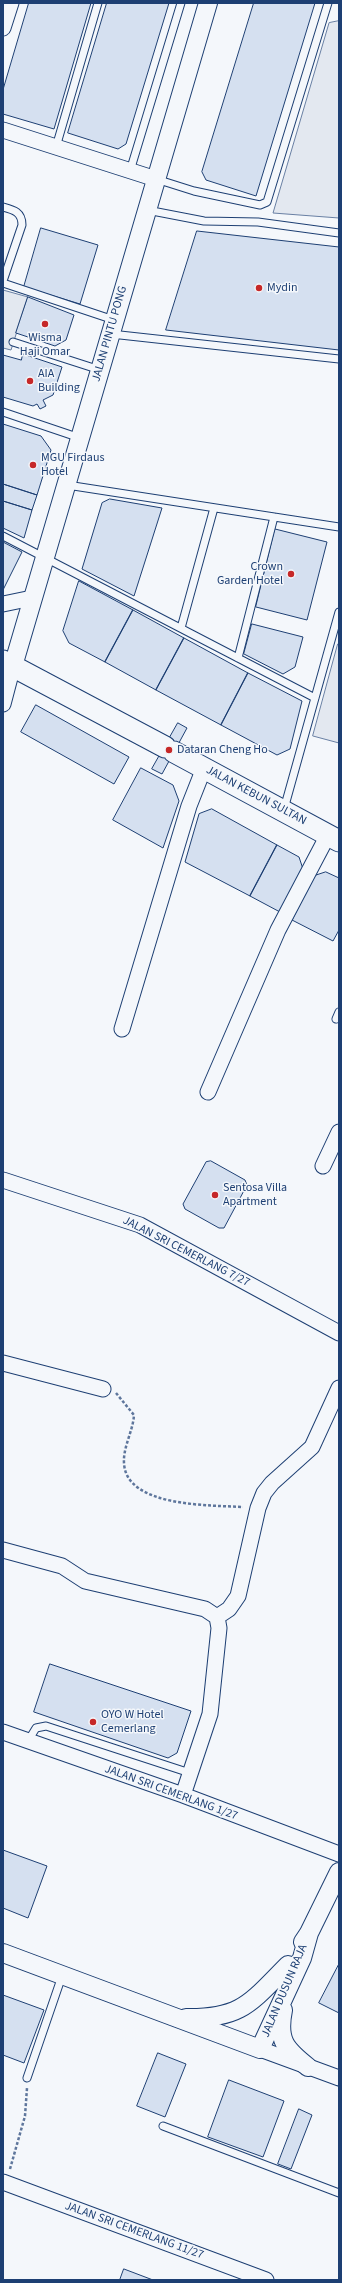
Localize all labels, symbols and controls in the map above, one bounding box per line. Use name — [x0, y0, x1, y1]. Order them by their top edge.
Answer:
place label: Mydin — [267, 281, 297, 295]
marker: Mydin — [254, 283, 264, 293]
street label: JALAN PINTU PONG — [89, 284, 131, 384]
marker: Wisma Haji Omar — [40, 319, 50, 329]
place label: Wisma Haji Omar — [20, 331, 70, 359]
place label: AIA Building — [38, 367, 80, 395]
marker: AIA Building — [25, 376, 35, 386]
place label: MGU Firdaus Hotel — [41, 451, 104, 479]
marker: MGU Firdaus Hotel — [28, 460, 38, 470]
place label: Crown Garden Hotel — [217, 560, 283, 588]
marker: Crown Garden Hotel — [286, 569, 296, 579]
place label: Dataran Cheng Ho — [177, 743, 268, 757]
marker: Dataran Cheng Ho — [164, 745, 174, 755]
street label: JALAN KEBUN SULTAN — [203, 763, 309, 829]
place label: Sentosa Villa Apartment — [223, 1181, 287, 1209]
marker: Sentosa Villa Apartment — [210, 1190, 220, 1200]
street label: JALAN SRI CEMERLANG 7/27 — [120, 1214, 252, 1290]
place label: OYO W Hotel Cemerlang — [101, 1708, 163, 1736]
marker: OYO W Hotel Cemerlang — [88, 1717, 98, 1727]
street label: JALAN SRI CEMERLANG 1/27 — [102, 1762, 240, 1824]
street label: JALAN DUSUN RAJA — [259, 1942, 311, 2040]
street label: JALAN SRI CEMERLANG 11/27 — [63, 2199, 205, 2263]

